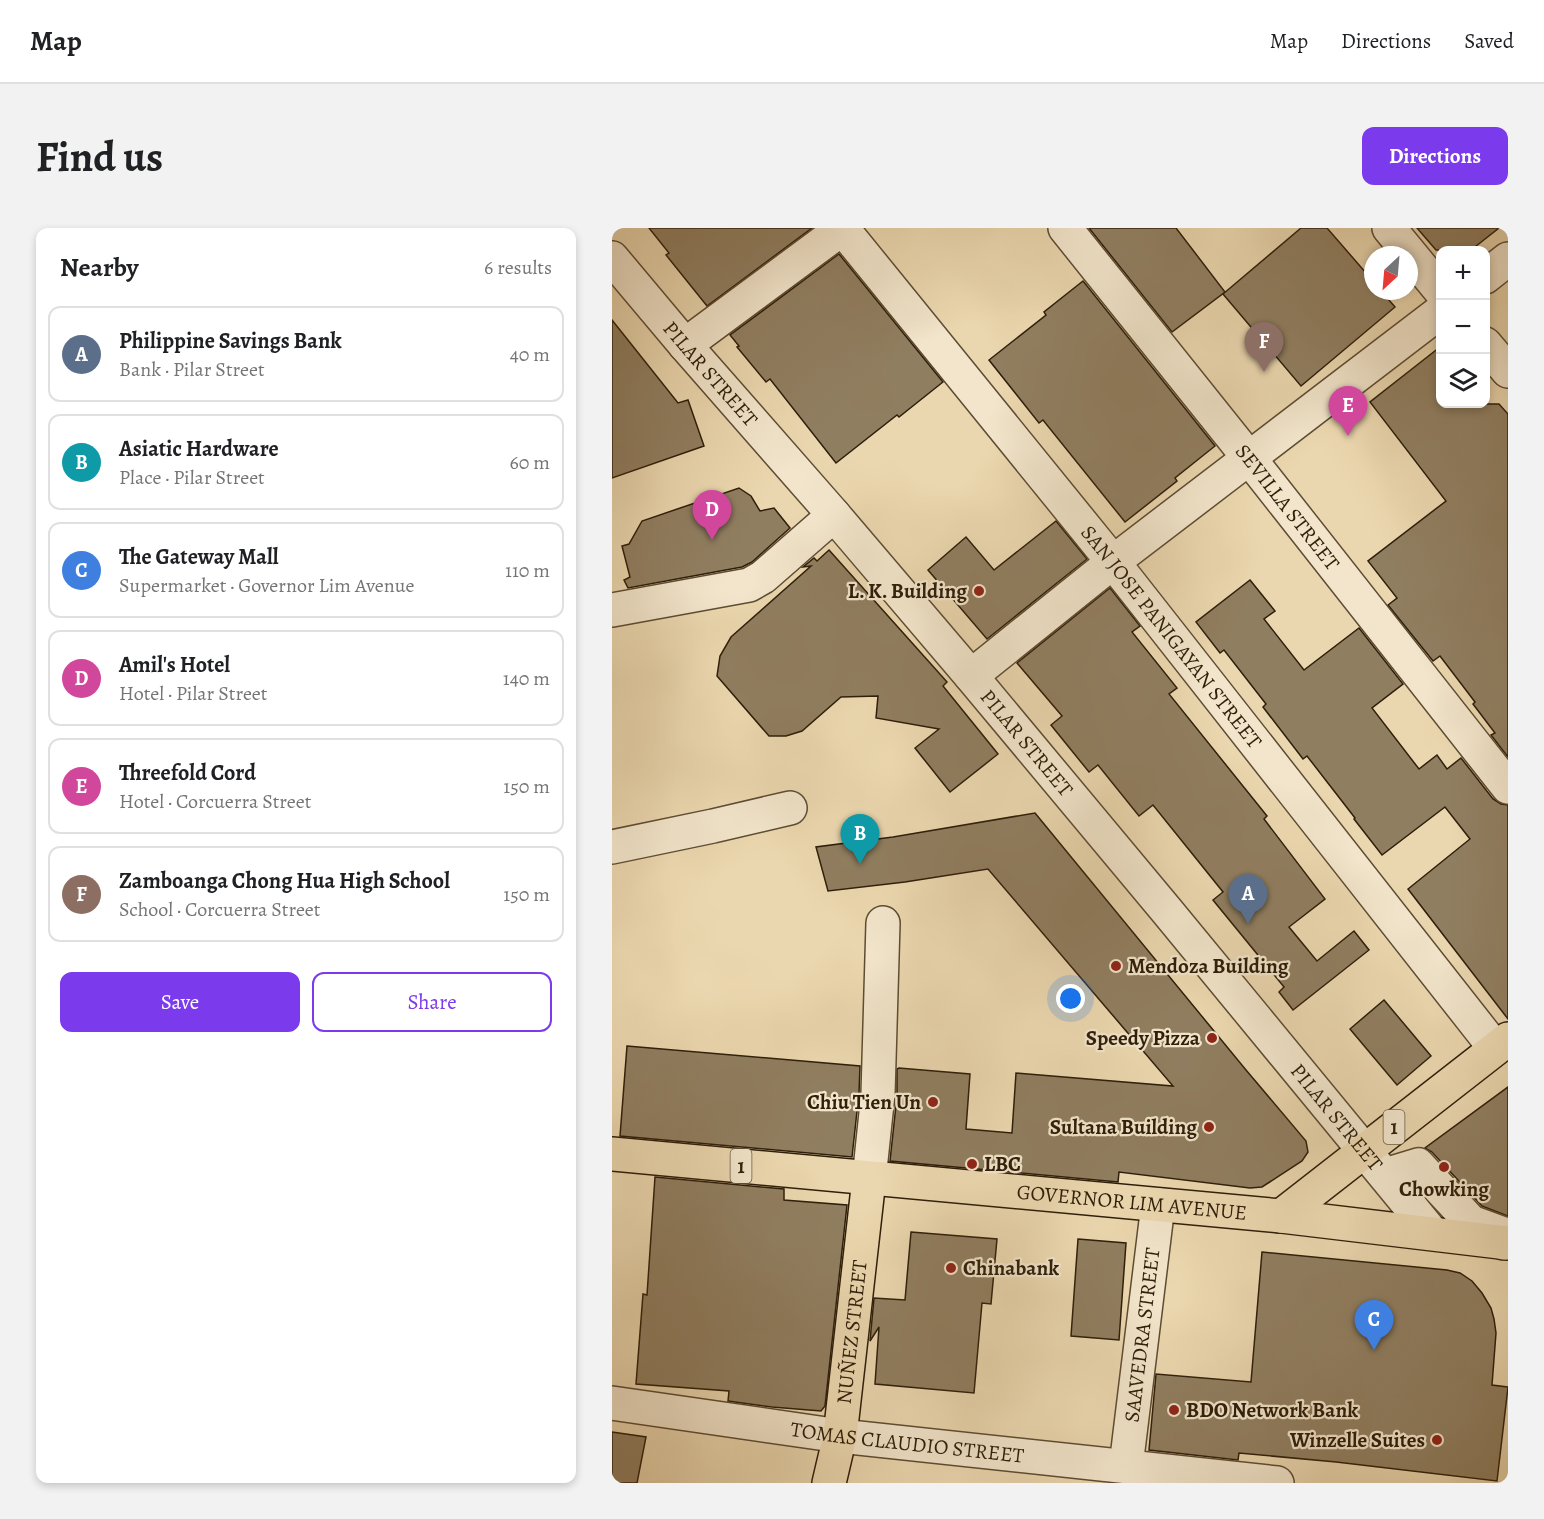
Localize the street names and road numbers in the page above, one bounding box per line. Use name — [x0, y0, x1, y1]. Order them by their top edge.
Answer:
street label: PILAR STREET — [657, 315, 765, 433]
street label: SEVILLA STREET — [1229, 438, 1346, 576]
street label: SAN JOSE PANIGAYAN STREET — [1075, 519, 1269, 755]
street label: PILAR STREET — [974, 683, 1080, 803]
street label: PILAR STREET — [1284, 1058, 1390, 1177]
road number: 1 — [1384, 1110, 1404, 1144]
road number: 1 — [730, 1149, 752, 1183]
street label: GOVERNOR LIM AVENUE — [1016, 1178, 1248, 1227]
street label: SAAVEDRA STREET — [1117, 1245, 1167, 1424]
street label: NUÑEZ STREET — [830, 1258, 874, 1405]
street label: TOMAS CLAUDIO STREET — [789, 1415, 1026, 1470]

